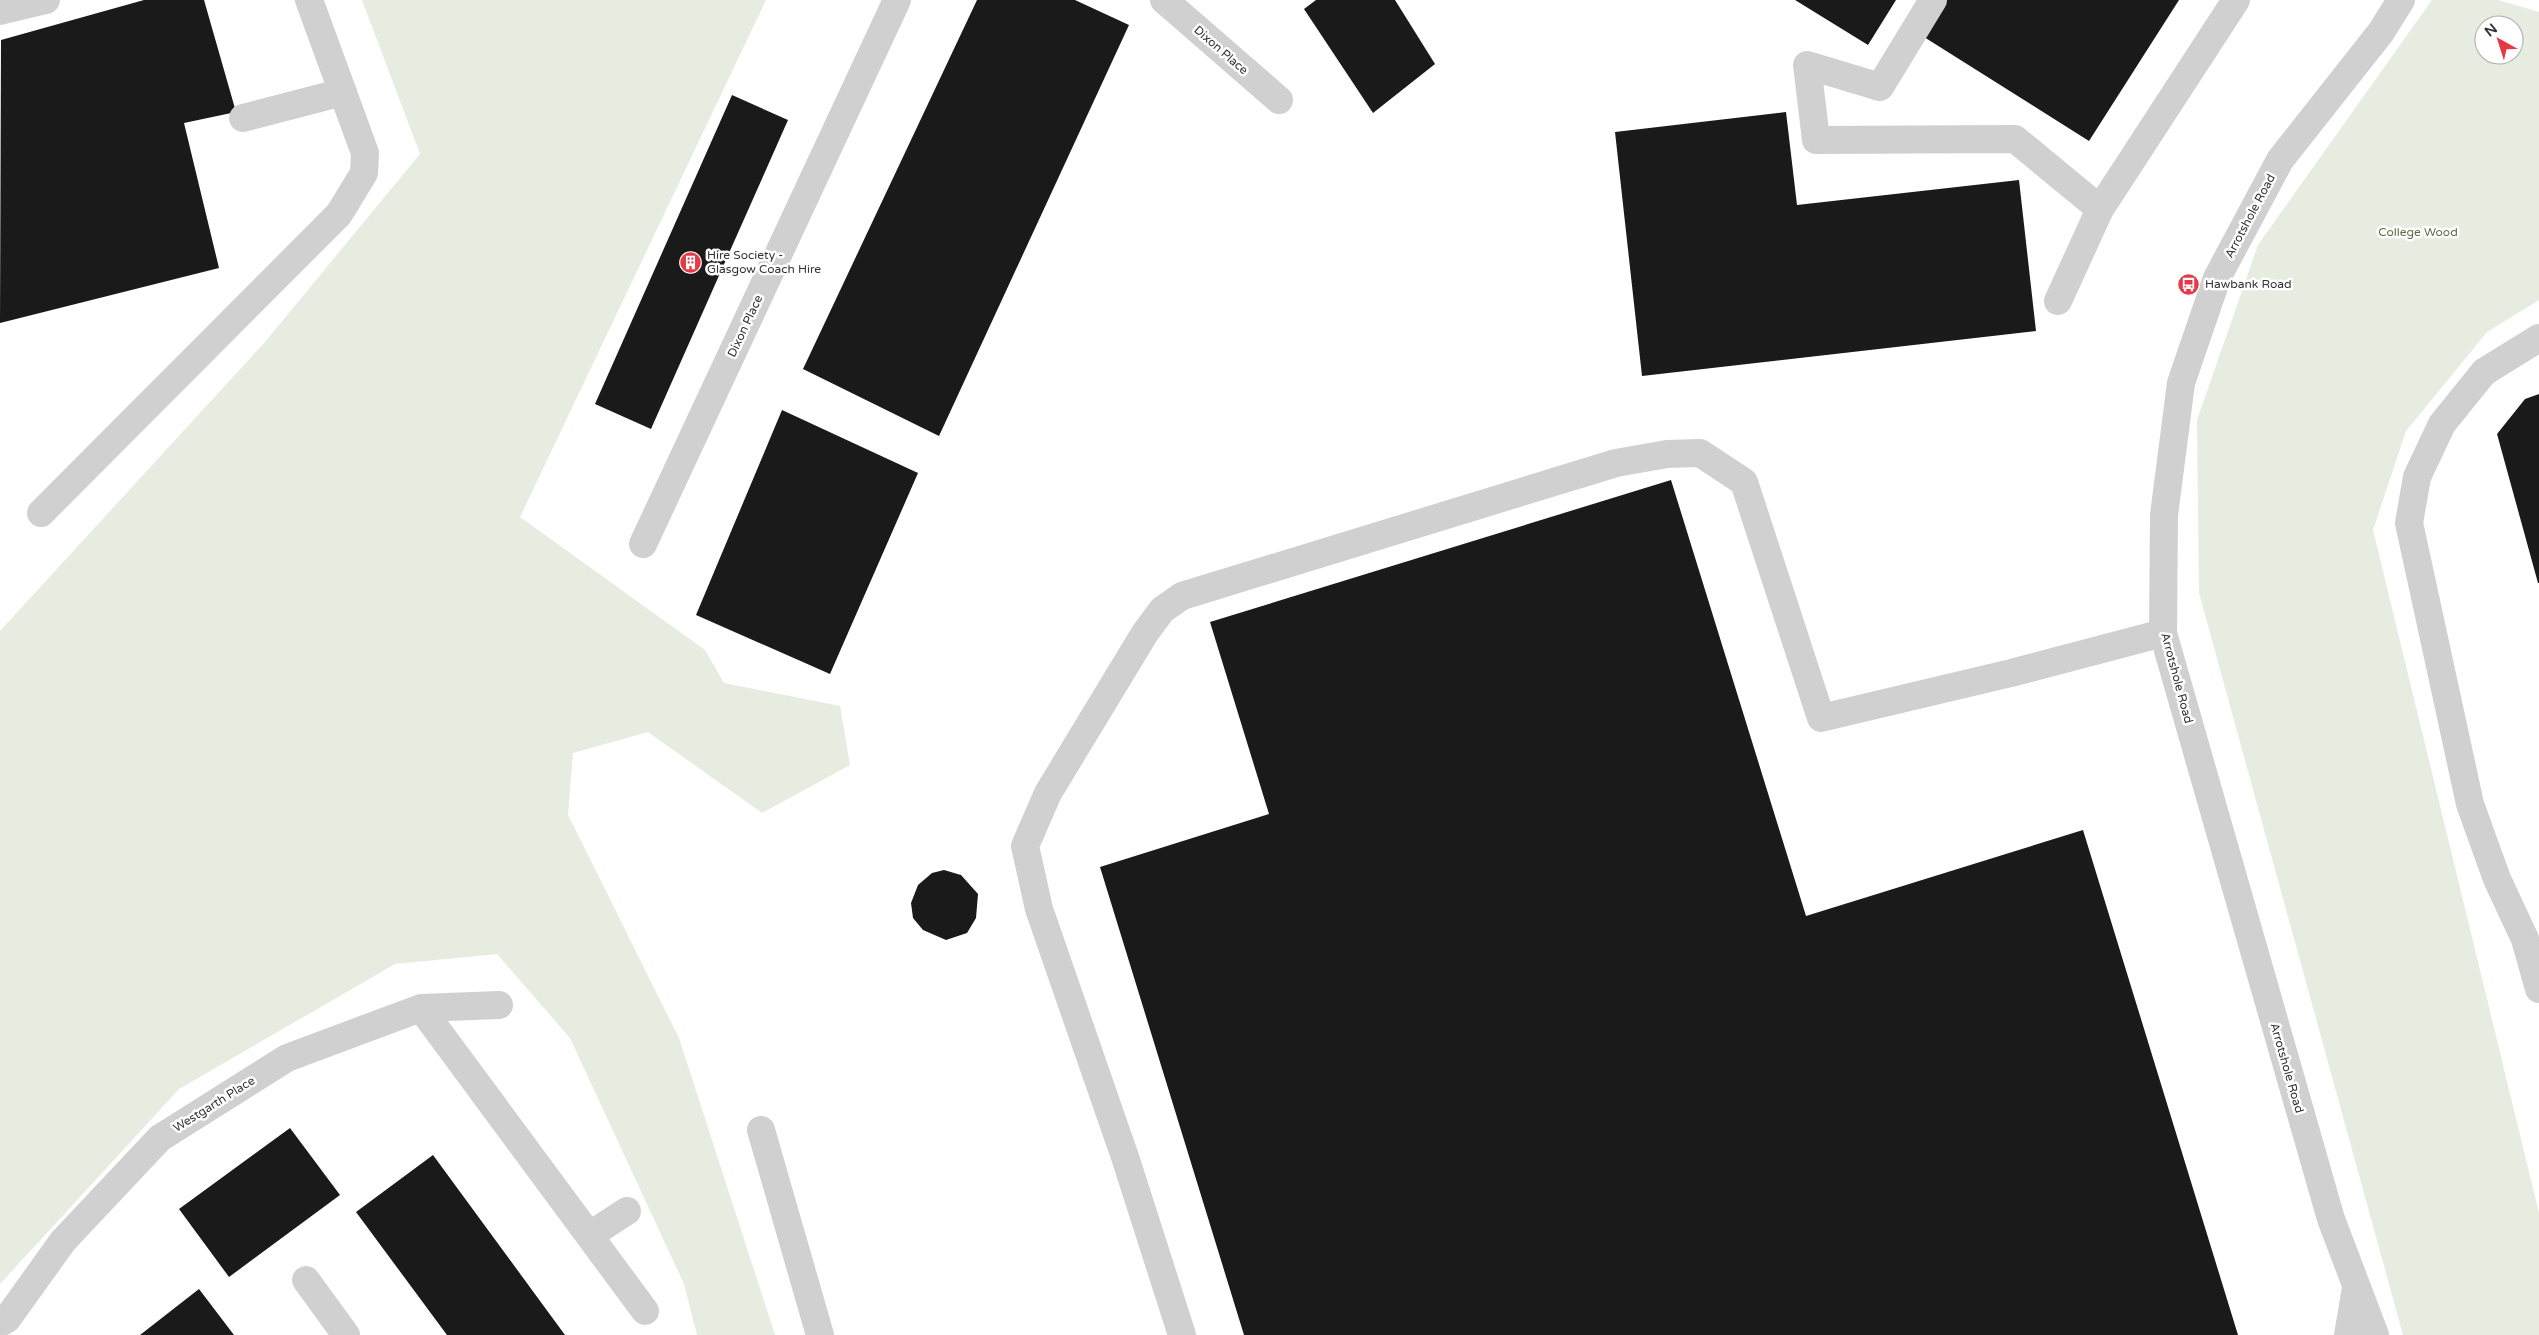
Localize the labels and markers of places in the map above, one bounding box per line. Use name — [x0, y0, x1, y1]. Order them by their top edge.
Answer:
place label: Hire Society - Glasgow Coach Hire — [707, 248, 821, 276]
building icon: Hire Society - Glasgow Coach Hire — [679, 250, 703, 274]
bus stop icon: Hawbank Road — [2177, 272, 2201, 296]
place label: Hawbank Road — [2205, 277, 2292, 291]

